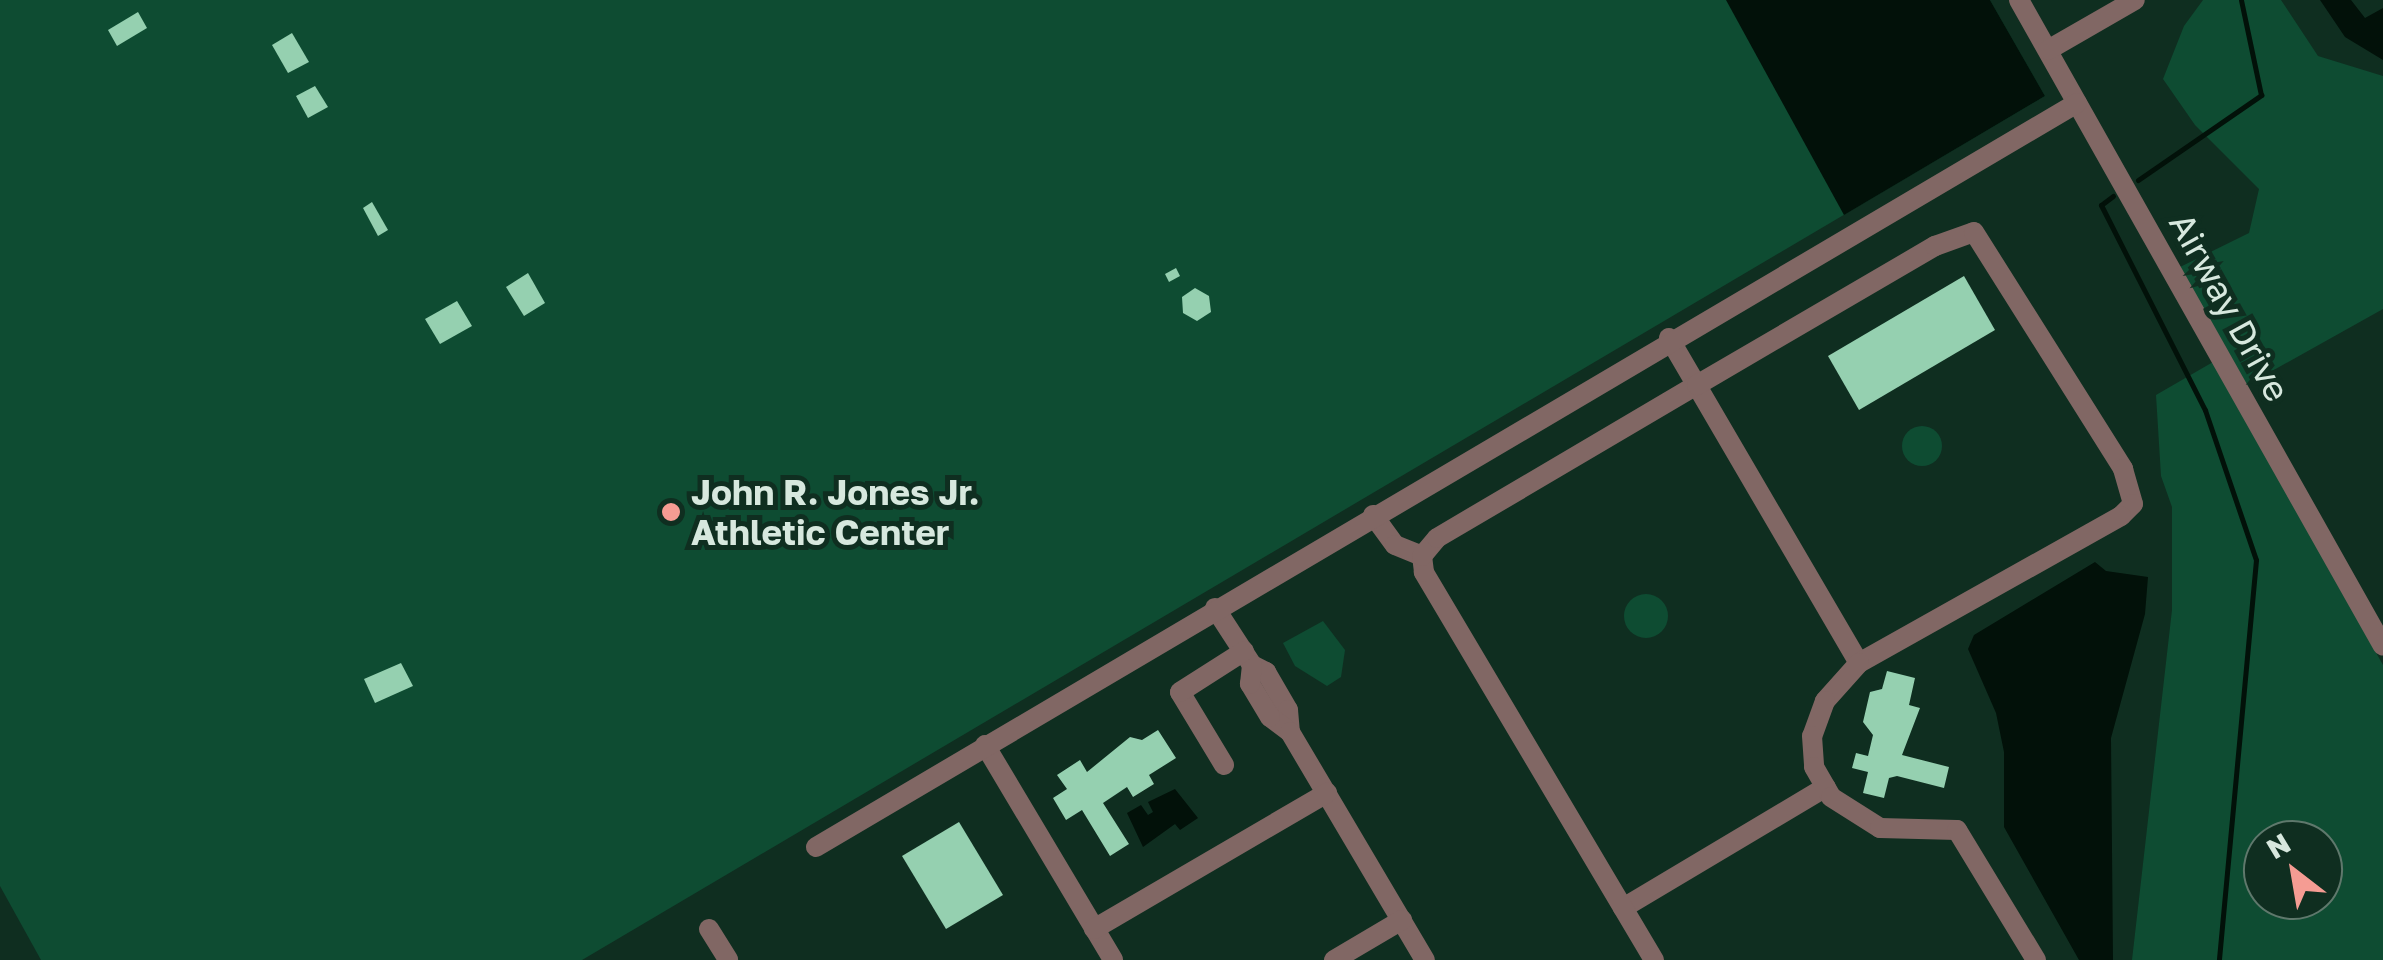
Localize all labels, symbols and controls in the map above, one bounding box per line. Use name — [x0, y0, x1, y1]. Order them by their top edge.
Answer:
street label: Airway Drive — [2161, 205, 2299, 409]
place label: John R. Jones Jr. Athletic Center — [691, 471, 980, 553]
marker: John R. Jones Jr. Athletic Center — [660, 501, 682, 523]
north arrow — [2243, 820, 2343, 920]
text: N — [2261, 826, 2296, 865]

